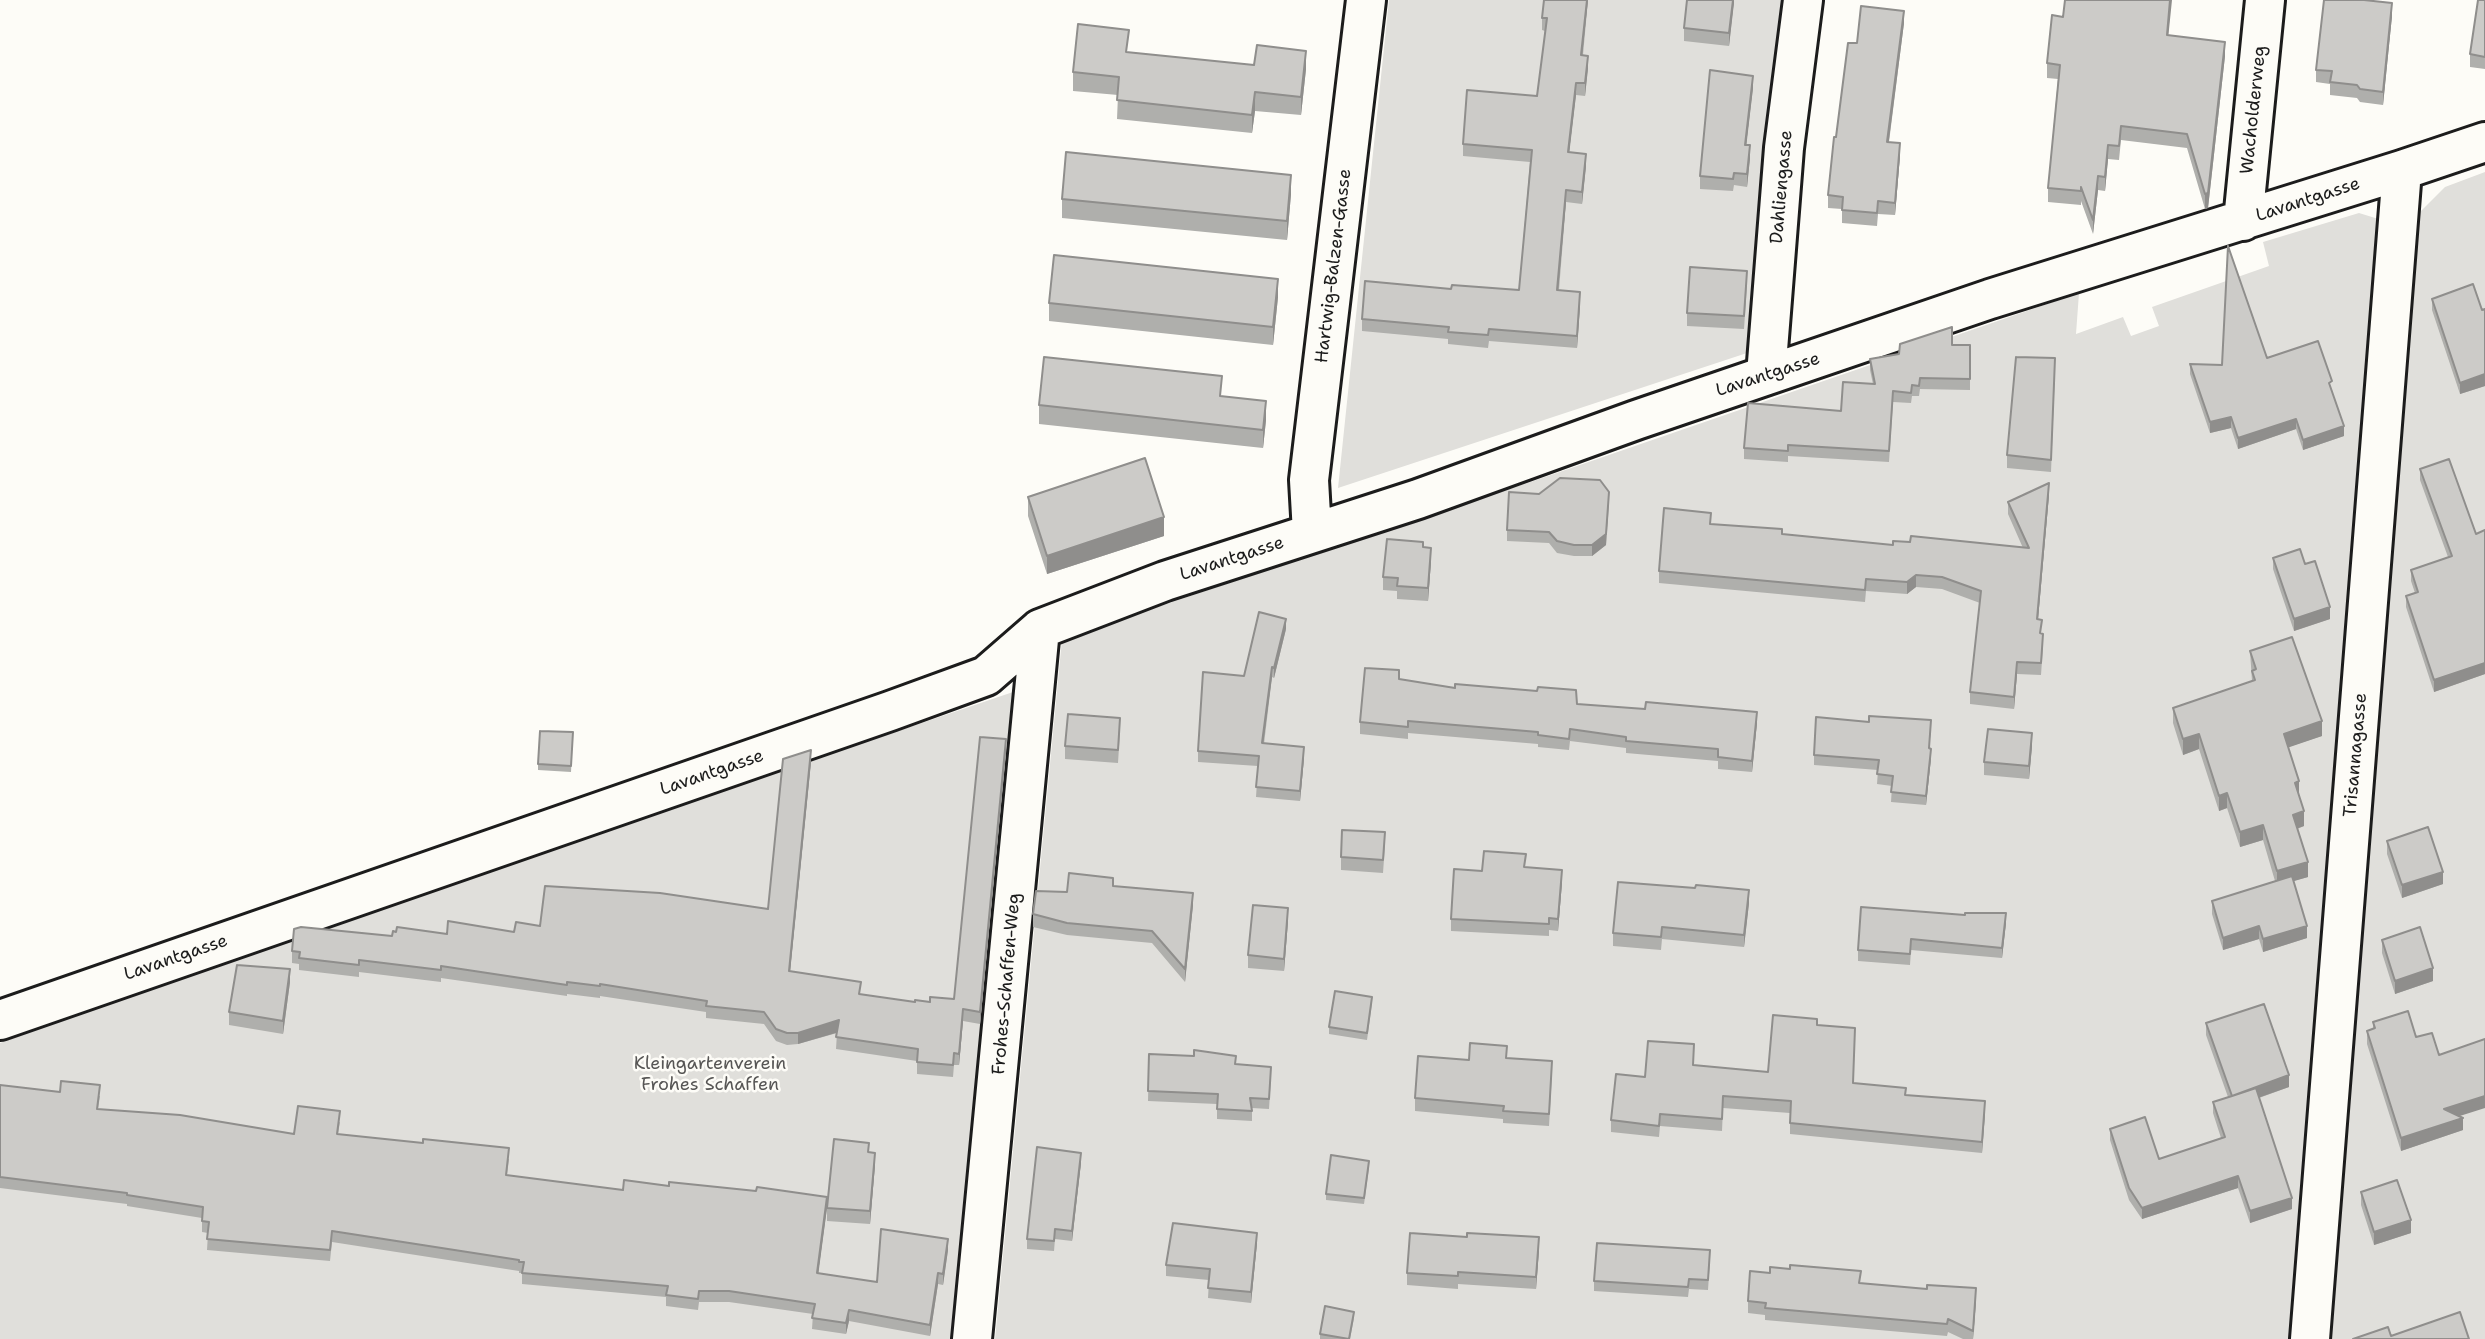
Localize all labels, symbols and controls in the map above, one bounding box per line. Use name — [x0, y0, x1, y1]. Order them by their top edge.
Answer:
street label: Wacholderweg — [2237, 45, 2271, 175]
street label: Dahliengasse — [1766, 129, 1798, 245]
street label: Hartwig-Balzen-Gasse — [1311, 168, 1357, 364]
street label: Lavantgasse — [2253, 173, 2363, 227]
street label: Lavantgasse — [1713, 348, 1823, 402]
street label: Lavantgasse — [1177, 532, 1287, 586]
street label: Trisannagasse — [2340, 692, 2372, 818]
street label: Lavantgasse — [657, 745, 767, 801]
street label: Frohes-Schaffen-Weg — [988, 892, 1026, 1076]
street label: Lavantgasse — [121, 930, 231, 986]
park label: Kleingartenverein Frohes Schaffen — [634, 1053, 786, 1096]

